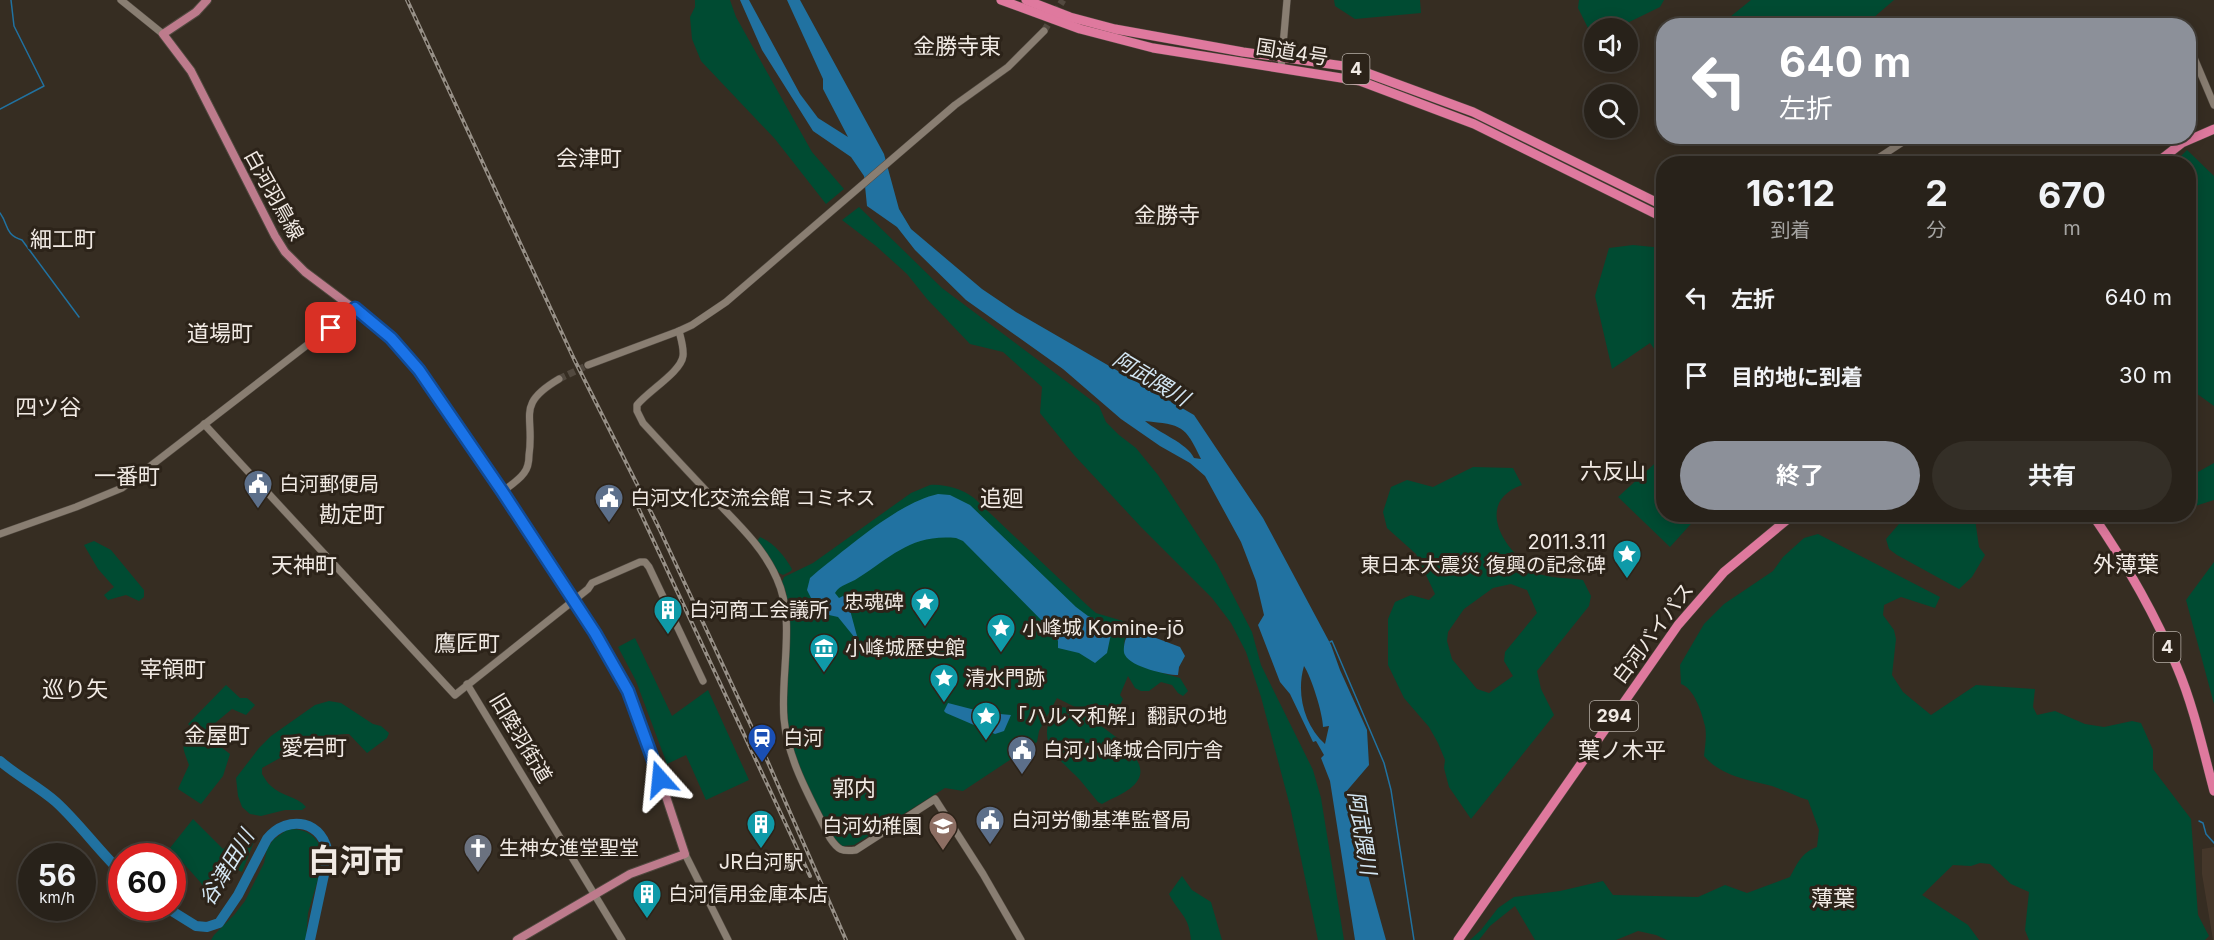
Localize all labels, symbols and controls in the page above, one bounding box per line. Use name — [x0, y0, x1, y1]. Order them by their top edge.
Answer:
map controls — [1584, 18, 1638, 138]
button: sound — [1584, 18, 1638, 72]
district label: 金勝寺東 — [913, 33, 1001, 59]
street label: 国道4号 — [1254, 34, 1330, 70]
text: 640 m — [1779, 36, 1911, 87]
icon: left — [1680, 42, 1758, 120]
road number: 4 — [1342, 54, 1370, 84]
button: search — [1584, 84, 1638, 138]
text: 左折 — [1779, 92, 1833, 125]
street label: 白河羽鳥線 — [239, 145, 309, 245]
district label: 会津町 — [556, 145, 622, 171]
text: 16:12 — [1746, 171, 1835, 215]
text: 2 — [1925, 171, 1948, 215]
text: 670 — [2038, 173, 2106, 217]
district label: 金勝寺 — [1134, 202, 1200, 228]
text: m — [2063, 216, 2081, 240]
text: 到着 — [1771, 218, 1811, 242]
text: 分 — [1927, 218, 1947, 242]
district label: 細工町 — [30, 226, 96, 252]
icon: left — [1680, 281, 1713, 314]
text: 640 m — [2105, 284, 2172, 310]
text: 左折 — [1731, 286, 1775, 312]
pin — [305, 302, 356, 353]
icon: arrive — [314, 311, 347, 344]
district label: 道場町 — [187, 320, 253, 346]
water label: 阿武隈川 — [1109, 346, 1195, 412]
icon: arrive — [1680, 359, 1713, 392]
text: 30 m — [2119, 362, 2172, 388]
text: 目的地に到着 — [1731, 364, 1863, 390]
district label: 四ツ谷 — [15, 394, 81, 420]
button: 終了 — [1680, 441, 1920, 510]
button: 共有 — [1932, 441, 2172, 510]
district label: 六反山 — [1580, 458, 1646, 484]
district label: 一番町 — [94, 463, 160, 489]
public building icon: 白河郵便局 — [242, 468, 274, 510]
place label: 白河郵便局 — [279, 472, 379, 496]
public building icon: 白河文化交流会館 コミネス — [593, 482, 625, 524]
district label: 追廻 — [980, 485, 1024, 511]
place label: 白河文化交流会館 コミネス — [630, 486, 876, 510]
district label: 勘定町 — [319, 501, 385, 527]
place label: 2011.3.11 東日本大震災 復興の記念碑 — [1360, 530, 1606, 577]
place icon: 2011.3.11 東日本大震災 復興の記念碑 — [1611, 538, 1643, 580]
district label: 外薄葉 — [2093, 551, 2159, 577]
district label: 天神町 — [271, 552, 337, 578]
street label: 白河バイパス — [1607, 578, 1699, 688]
place icon: 忠魂碑 — [909, 586, 941, 628]
place label: 忠魂碑 — [844, 590, 904, 614]
building icon: 白河商工会議所 — [652, 594, 684, 636]
place label: 白河商工会議所 — [689, 598, 829, 622]
place icon: 小峰城 Komine-jō — [985, 612, 1017, 654]
place label: 小峰城 Komine-jō — [1022, 616, 1184, 640]
district label: 鷹匠町 — [434, 630, 500, 656]
museum icon: 小峰城歴史館 — [808, 632, 840, 674]
road number: 4 — [2154, 632, 2180, 662]
place label: 小峰城歴史館 — [845, 636, 965, 660]
district label: 宰領町 — [140, 656, 206, 682]
place icon: 清水門跡 — [928, 662, 960, 704]
place label: 清水門跡 — [965, 666, 1045, 690]
district label: 巡り矢 — [42, 676, 108, 702]
street label: 旧陸羽街道 — [485, 689, 557, 787]
place icon: 「ハルマ和解」翻訳の地 — [970, 700, 1002, 742]
road number: 294 — [1590, 701, 1638, 731]
place label: 「ハルマ和解」翻訳の地 — [1007, 704, 1227, 728]
district label: 金屋町 — [184, 722, 250, 748]
station icon: 白河 — [746, 722, 778, 764]
place label: 白河 — [783, 726, 823, 750]
district label: 愛宕町 — [281, 734, 347, 760]
public building icon: 白河小峰城合同庁舎 — [1006, 734, 1038, 776]
district label: 葉ノ木平 — [1578, 737, 1666, 763]
place label: 白河小峰城合同庁舎 — [1043, 738, 1223, 762]
position arrow — [628, 747, 692, 811]
district label: 郭内 — [832, 775, 876, 801]
water label: 阿武隈川 — [1344, 789, 1382, 878]
public building icon: 白河労働基準監督局 — [974, 804, 1006, 846]
building icon: JR白河駅 — [745, 808, 777, 850]
place label: 白河労働基準監督局 — [1011, 808, 1191, 832]
school or university icon: 白河幼稚園 — [927, 810, 959, 852]
place label: 白河幼稚園 — [822, 814, 922, 838]
water label: 谷津田川 — [194, 824, 260, 910]
church icon: 生神女進堂聖堂 — [462, 832, 494, 874]
place label: 生神女進堂聖堂 — [499, 836, 639, 860]
district label: 白河市 — [308, 841, 404, 880]
speed limit sign: 60 — [108, 843, 186, 921]
place label: JR白河駅 — [719, 850, 803, 874]
text: 56 — [38, 857, 76, 893]
building icon: 白河信用金庫本店 — [631, 878, 663, 920]
place label: 白河信用金庫本店 — [668, 882, 828, 906]
district label: 薄葉 — [1811, 885, 1855, 911]
text: km/h — [39, 888, 75, 907]

